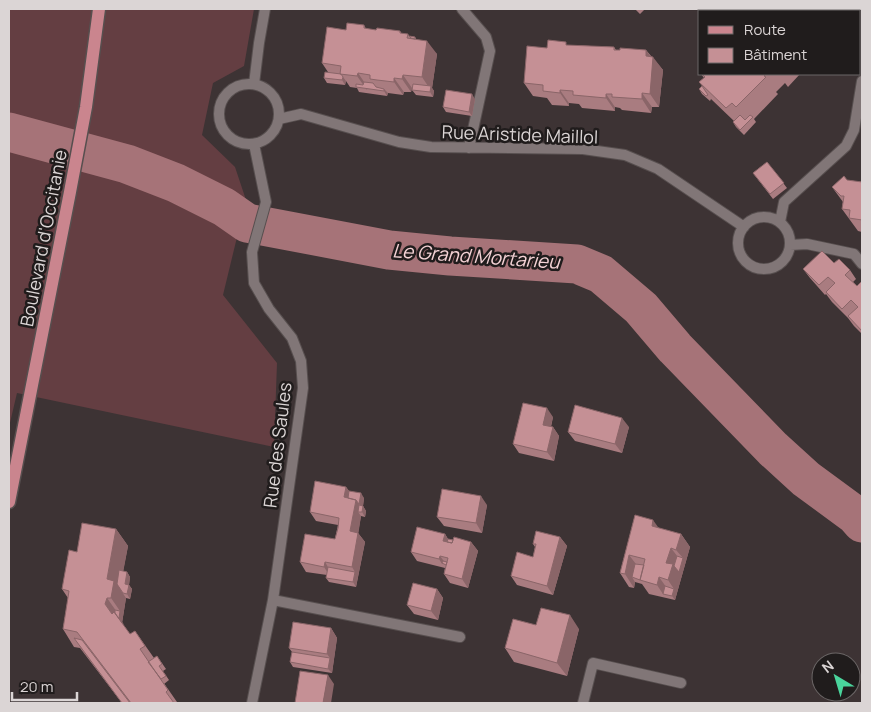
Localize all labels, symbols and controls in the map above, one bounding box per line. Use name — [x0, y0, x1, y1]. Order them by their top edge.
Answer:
legend — [698, 10, 861, 75]
text: Route — [744, 19, 786, 40]
text: Bâtiment — [744, 44, 807, 65]
street label: Rue Aristide Maillol — [441, 119, 599, 149]
street label: Boulevard d'Occitanie — [14, 148, 72, 328]
water label: Le Grand Mortarieu — [392, 237, 562, 275]
street label: Rue des Saules — [257, 381, 297, 509]
north arrow — [811, 652, 861, 702]
text: N — [818, 656, 838, 677]
scale bar — [12, 670, 78, 702]
text: 20 m — [20, 676, 53, 697]

